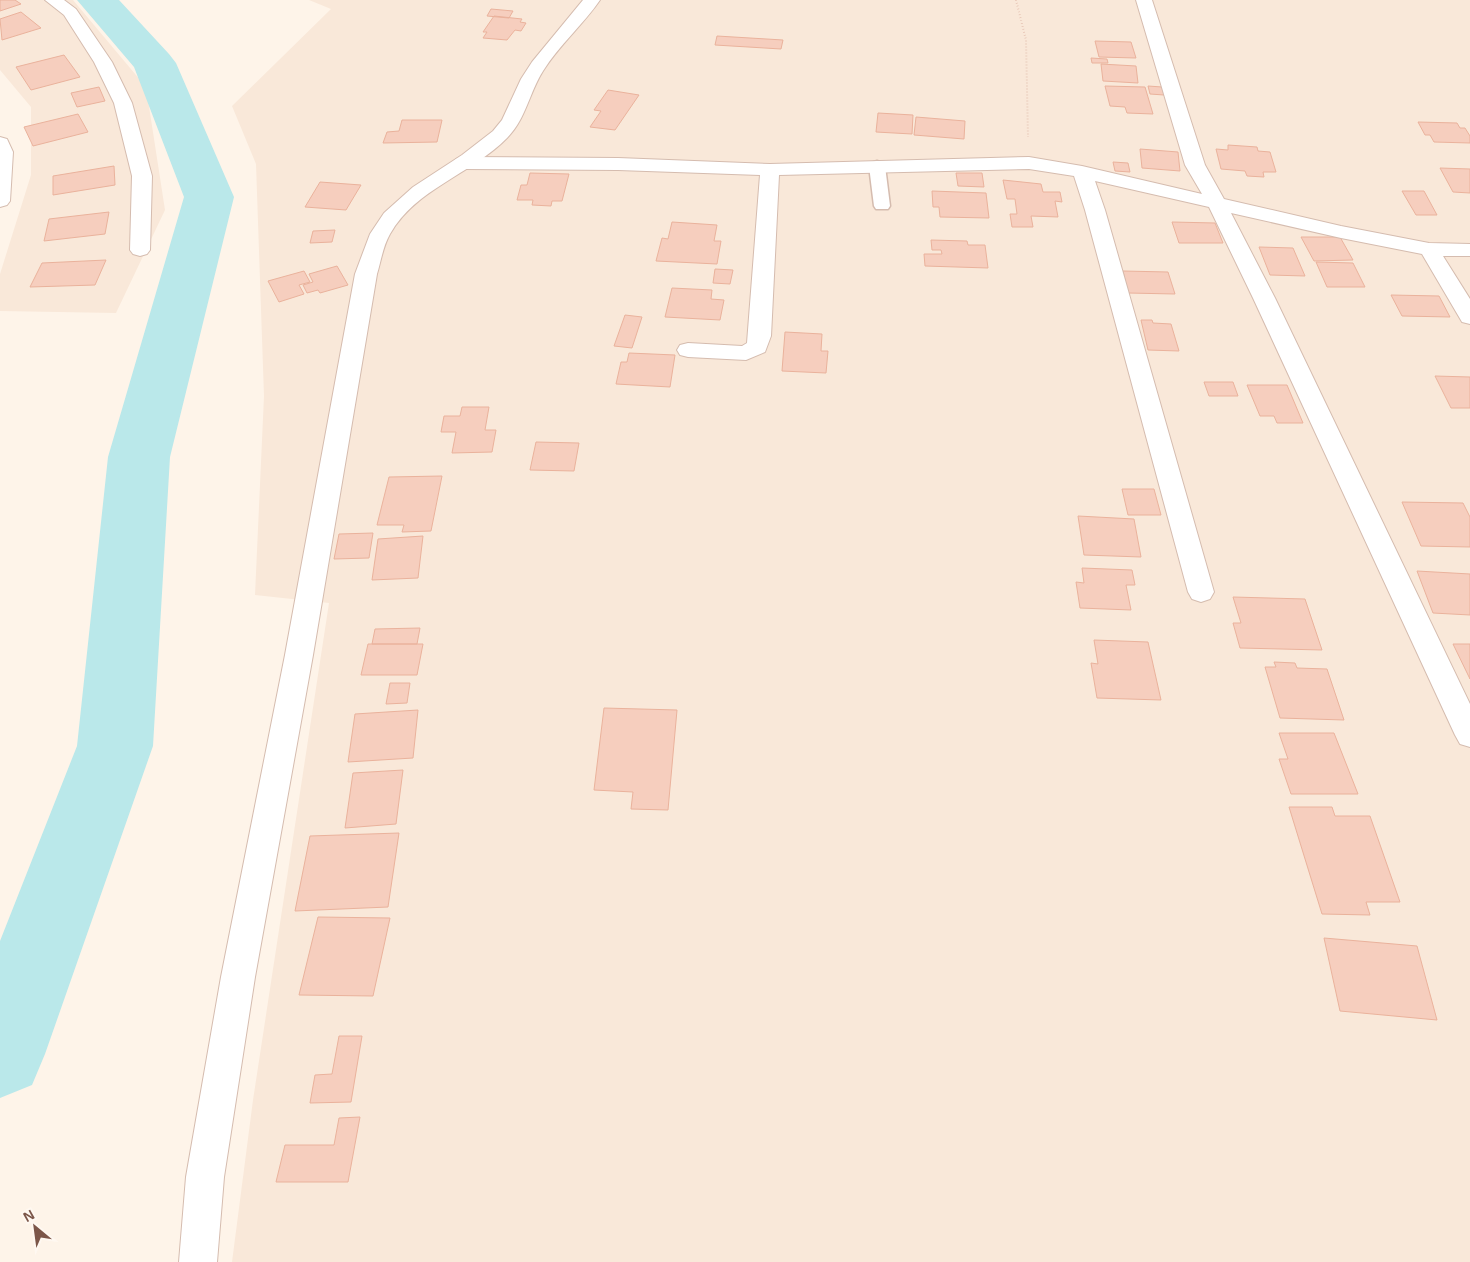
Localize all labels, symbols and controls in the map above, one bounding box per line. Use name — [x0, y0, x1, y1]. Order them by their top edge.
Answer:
north arrow — [10, 1202, 60, 1252]
text: N — [20, 1206, 37, 1225]

